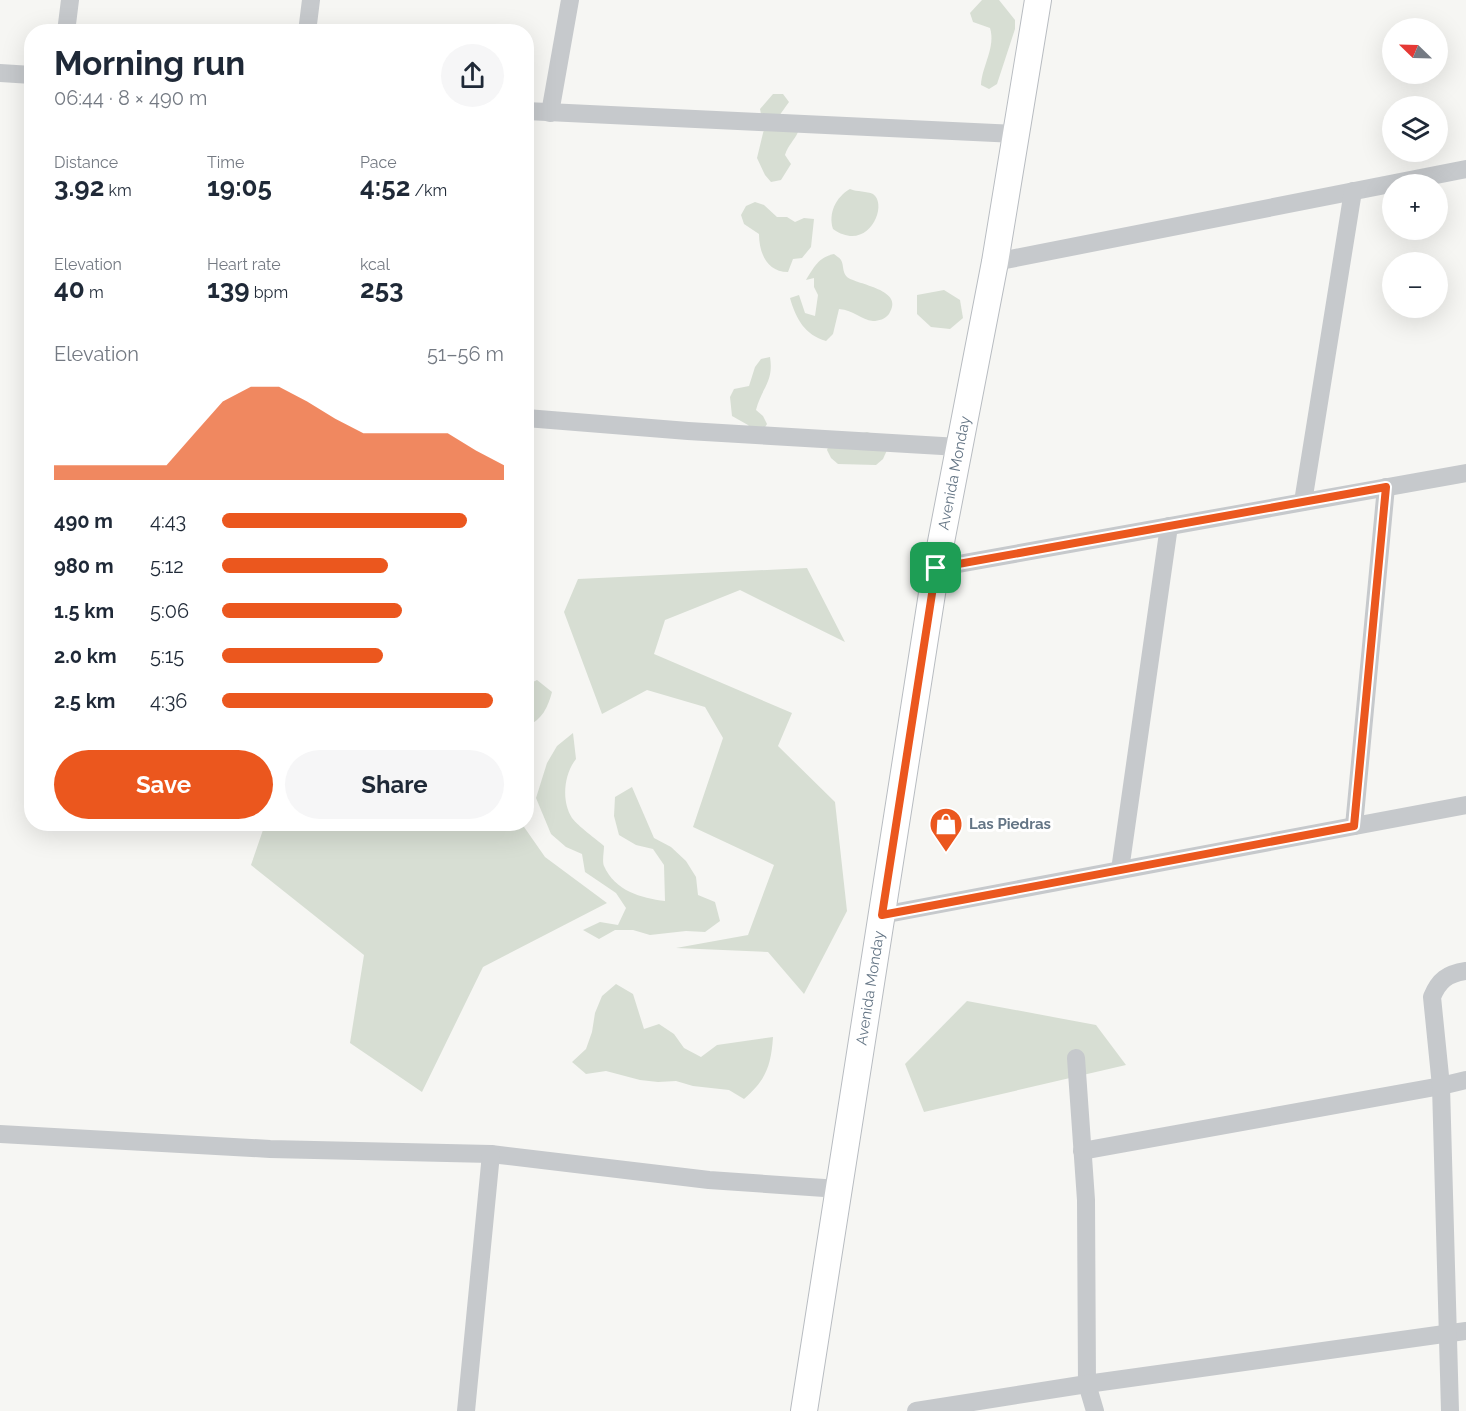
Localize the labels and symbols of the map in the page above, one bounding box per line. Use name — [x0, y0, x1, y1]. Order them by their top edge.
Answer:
north arrow — [1382, 18, 1448, 84]
street label: Avenida Monday — [935, 414, 974, 532]
pin — [910, 542, 961, 593]
shop icon: Las Piedras — [928, 806, 964, 853]
place label: Las Piedras — [969, 815, 1051, 833]
street label: Avenida Monday — [852, 930, 888, 1047]

